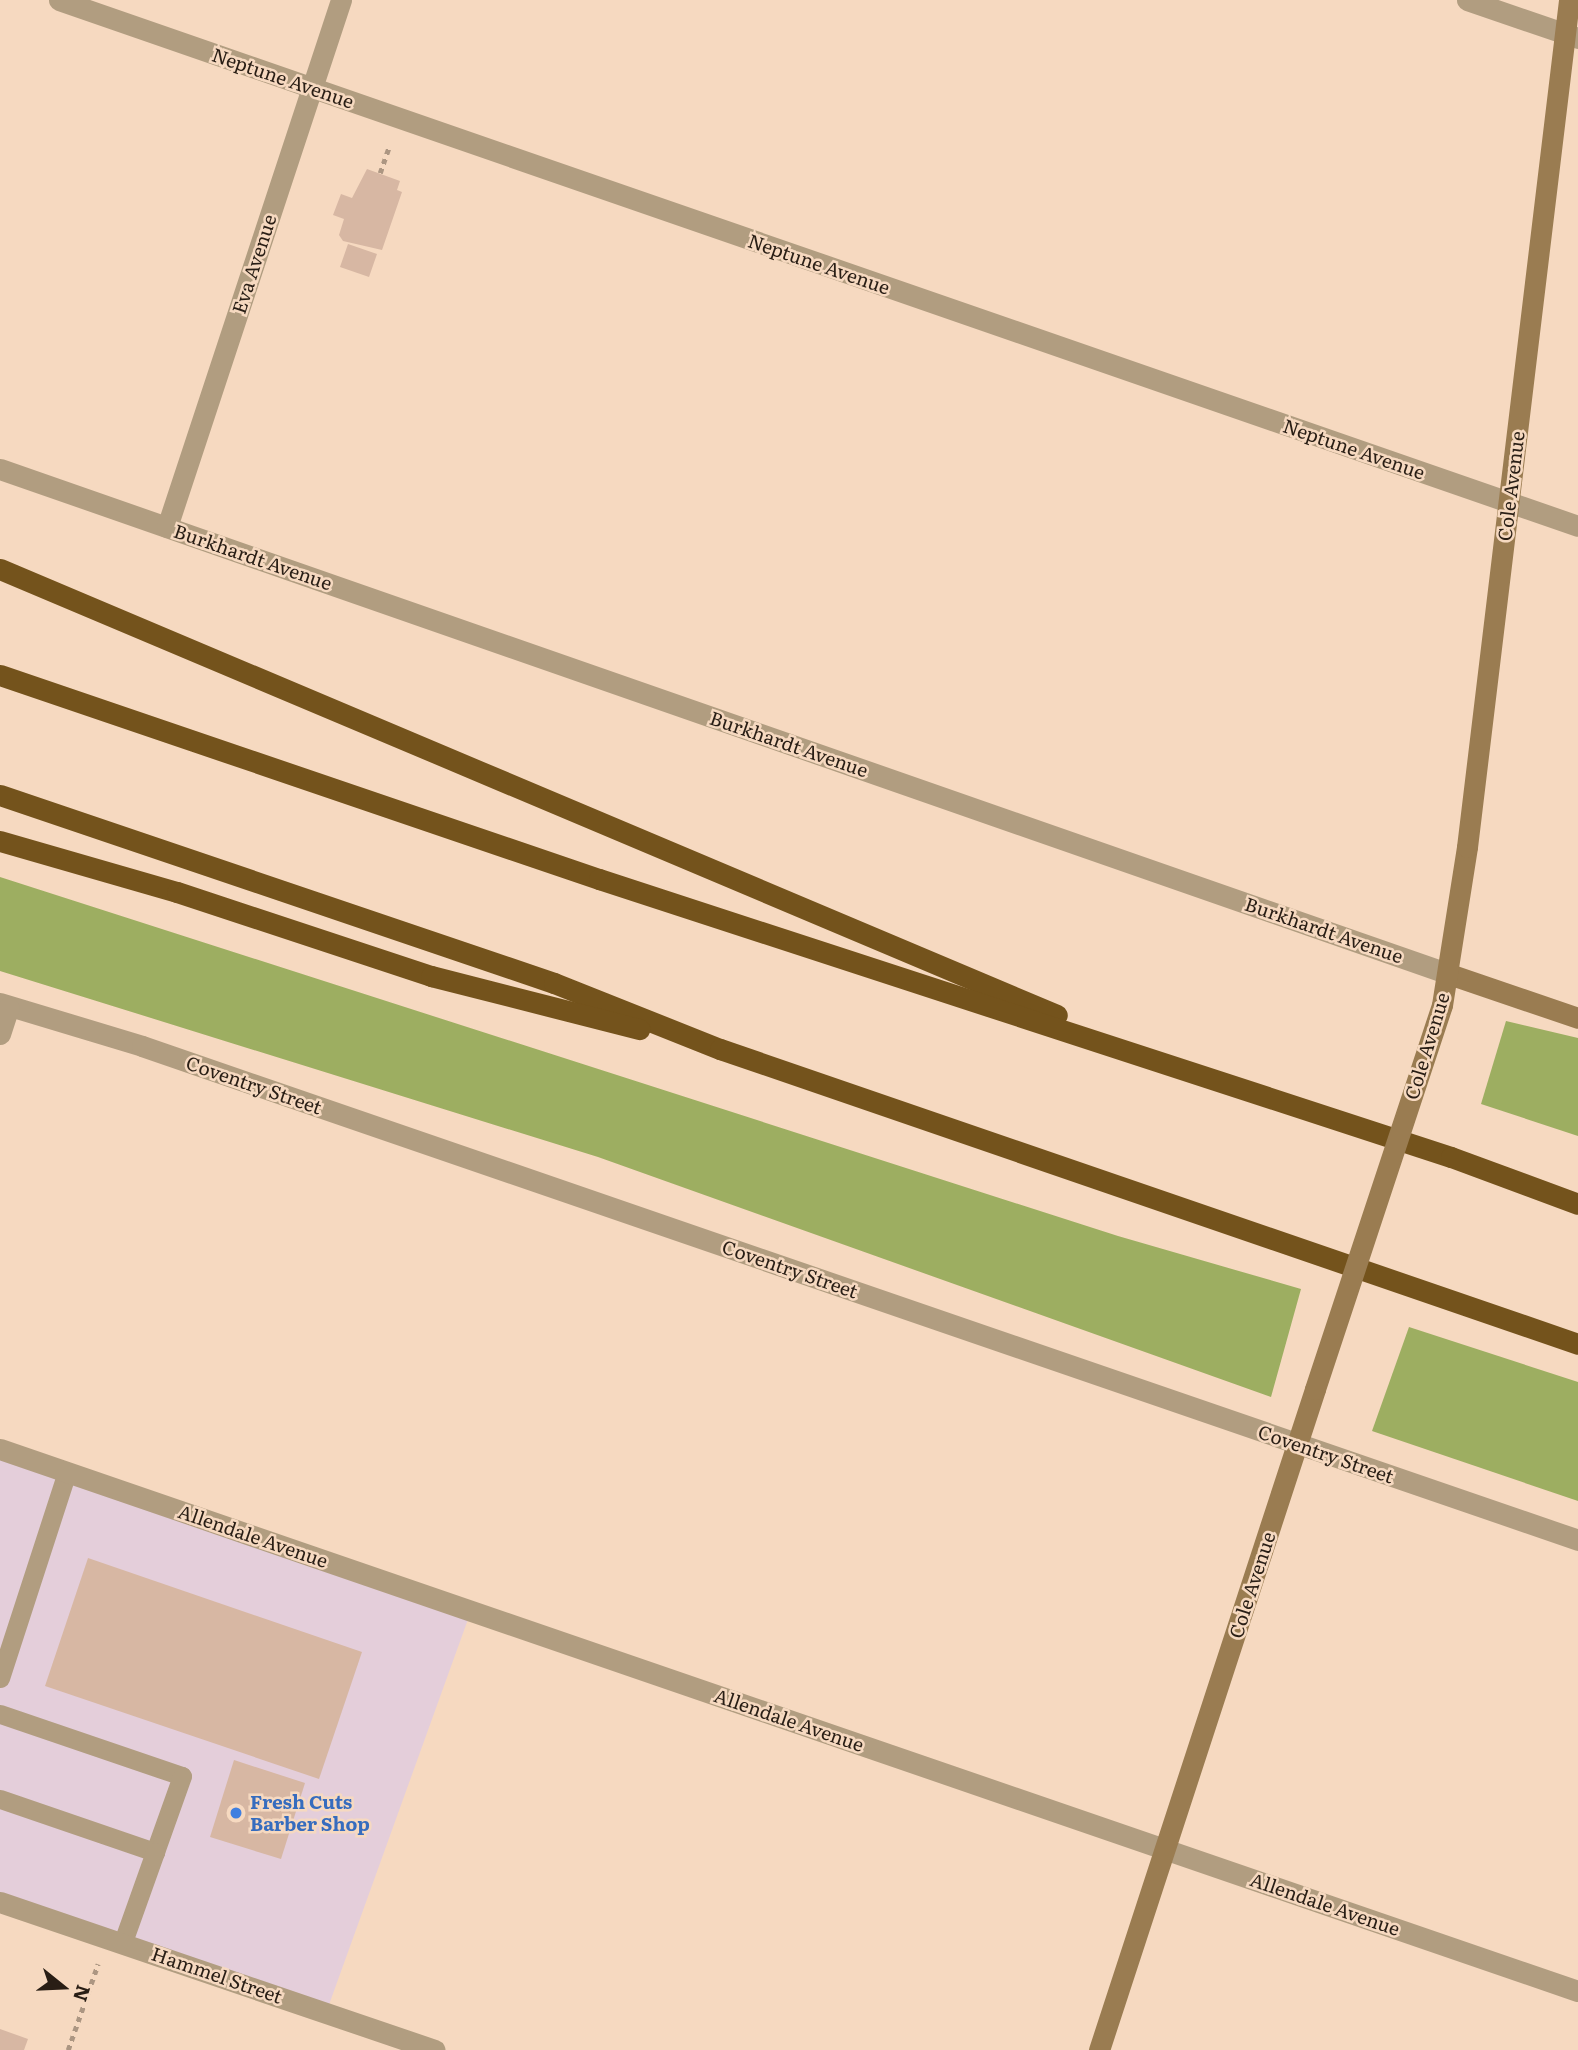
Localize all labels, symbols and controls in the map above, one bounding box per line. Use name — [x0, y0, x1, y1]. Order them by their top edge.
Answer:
street label: Neptune Avenue — [209, 43, 357, 113]
street label: Eva Avenue — [227, 211, 281, 317]
street label: Neptune Avenue — [745, 229, 893, 299]
street label: Neptune Avenue — [1280, 414, 1428, 484]
street label: Cole Avenue — [1493, 430, 1529, 542]
street label: Burkhardt Avenue — [171, 519, 335, 595]
street label: Burkhardt Avenue — [707, 706, 871, 782]
street label: Burkhardt Avenue — [1242, 892, 1406, 968]
street label: Cole Avenue — [1400, 990, 1454, 1102]
street label: Coventry Street — [183, 1051, 325, 1119]
street label: Coventry Street — [719, 1235, 861, 1303]
street label: Coventry Street — [1255, 1420, 1397, 1488]
street label: Allendale Avenue — [175, 1500, 331, 1572]
street label: Cole Avenue — [1224, 1529, 1280, 1641]
street label: Allendale Avenue — [711, 1684, 867, 1756]
place label: Fresh Cuts Barber Shop — [250, 1791, 370, 1835]
marker: Fresh Cuts Barber Shop — [228, 1805, 244, 1821]
street label: Allendale Avenue — [1247, 1868, 1403, 1940]
street label: Hammel Street — [149, 1942, 285, 2008]
north arrow — [28, 1952, 98, 2022]
text: N — [67, 1982, 99, 2005]

